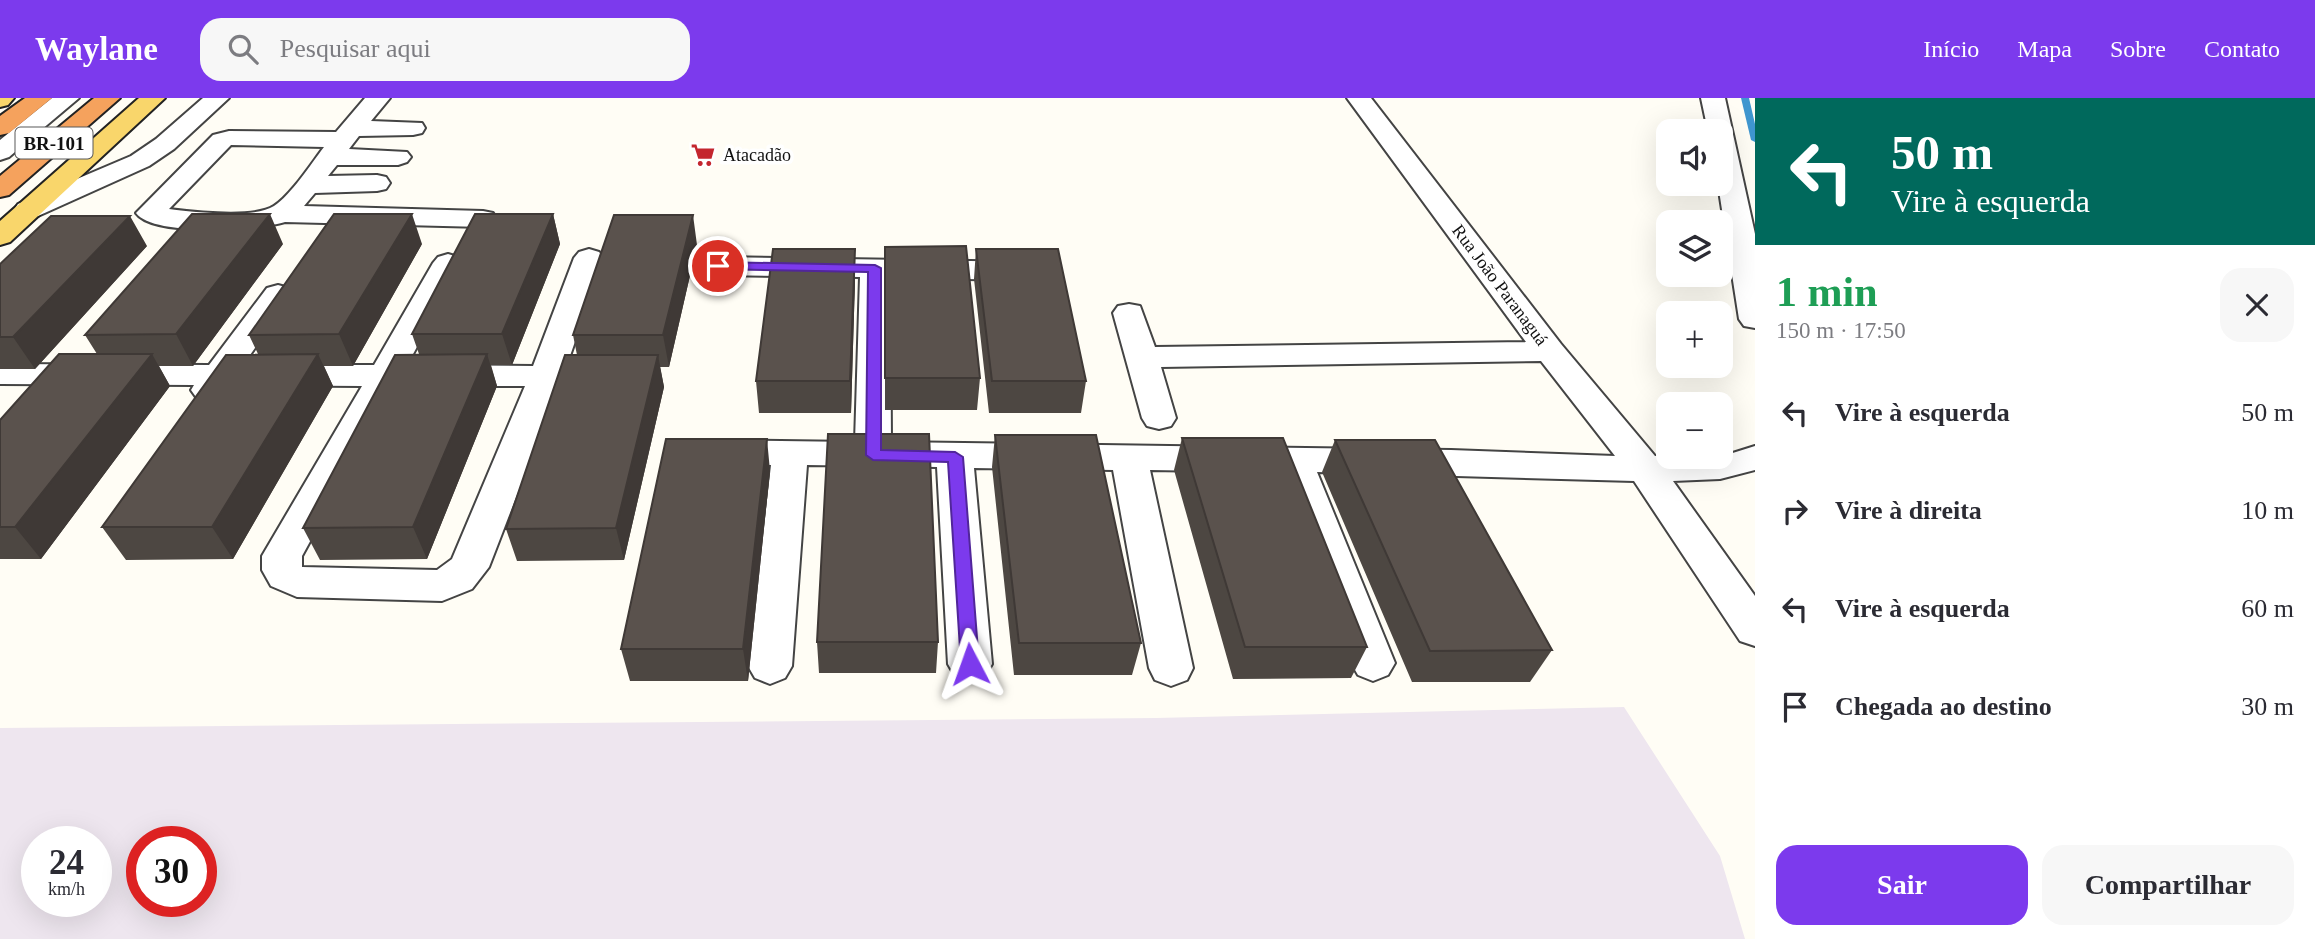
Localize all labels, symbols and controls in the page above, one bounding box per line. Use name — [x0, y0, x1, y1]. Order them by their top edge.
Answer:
search box — [200, 18, 690, 81]
icon: search — [224, 30, 262, 68]
text: Waylane — [35, 31, 158, 67]
text: Pesquisar aqui — [280, 34, 431, 63]
text: Início — [1923, 36, 1979, 62]
text: Mapa — [2017, 36, 2072, 62]
text: Sobre — [2110, 36, 2166, 62]
text: Contato — [2204, 36, 2280, 62]
map controls — [1656, 119, 1733, 469]
button: sound — [1656, 119, 1733, 196]
text: 50 m — [1891, 125, 1993, 180]
icon: left — [1776, 126, 1867, 217]
road number: BR-101 — [16, 128, 92, 158]
supermarket icon: Atacadão — [689, 141, 717, 169]
place label: Atacadão — [723, 145, 791, 165]
text: Vire à esquerda — [1891, 183, 2090, 219]
button: layers — [1656, 210, 1733, 287]
street label: Rua João Paranaguá — [1448, 221, 1552, 349]
pin — [688, 236, 748, 296]
icon: arrive — [699, 247, 737, 285]
button: close — [2220, 268, 2294, 342]
text: 1 min — [1776, 269, 1878, 315]
button: + — [1656, 301, 1733, 378]
text: 150 m · 17:50 — [1776, 318, 1906, 343]
button: − — [1656, 392, 1733, 469]
icon: left — [1776, 394, 1814, 432]
text: Vire à esquerda — [1835, 398, 2010, 427]
text: 50 m — [2241, 398, 2294, 427]
icon: right — [1776, 492, 1814, 530]
text: Vire à direita — [1835, 496, 1982, 525]
text: 10 m — [2241, 496, 2294, 525]
icon: left — [1776, 590, 1814, 628]
text: Vire à esquerda — [1835, 594, 2010, 623]
text: 60 m — [2241, 594, 2294, 623]
position arrow — [933, 627, 1007, 701]
icon: arrive — [1776, 688, 1814, 726]
text: Chegada ao destino — [1835, 692, 2052, 721]
text: 30 m — [2241, 692, 2294, 721]
speed limit sign: 30 — [126, 826, 217, 917]
text: 24 — [49, 843, 84, 882]
button: Sair — [1776, 845, 2028, 925]
button: Compartilhar — [2042, 845, 2294, 925]
text: km/h — [48, 879, 85, 899]

